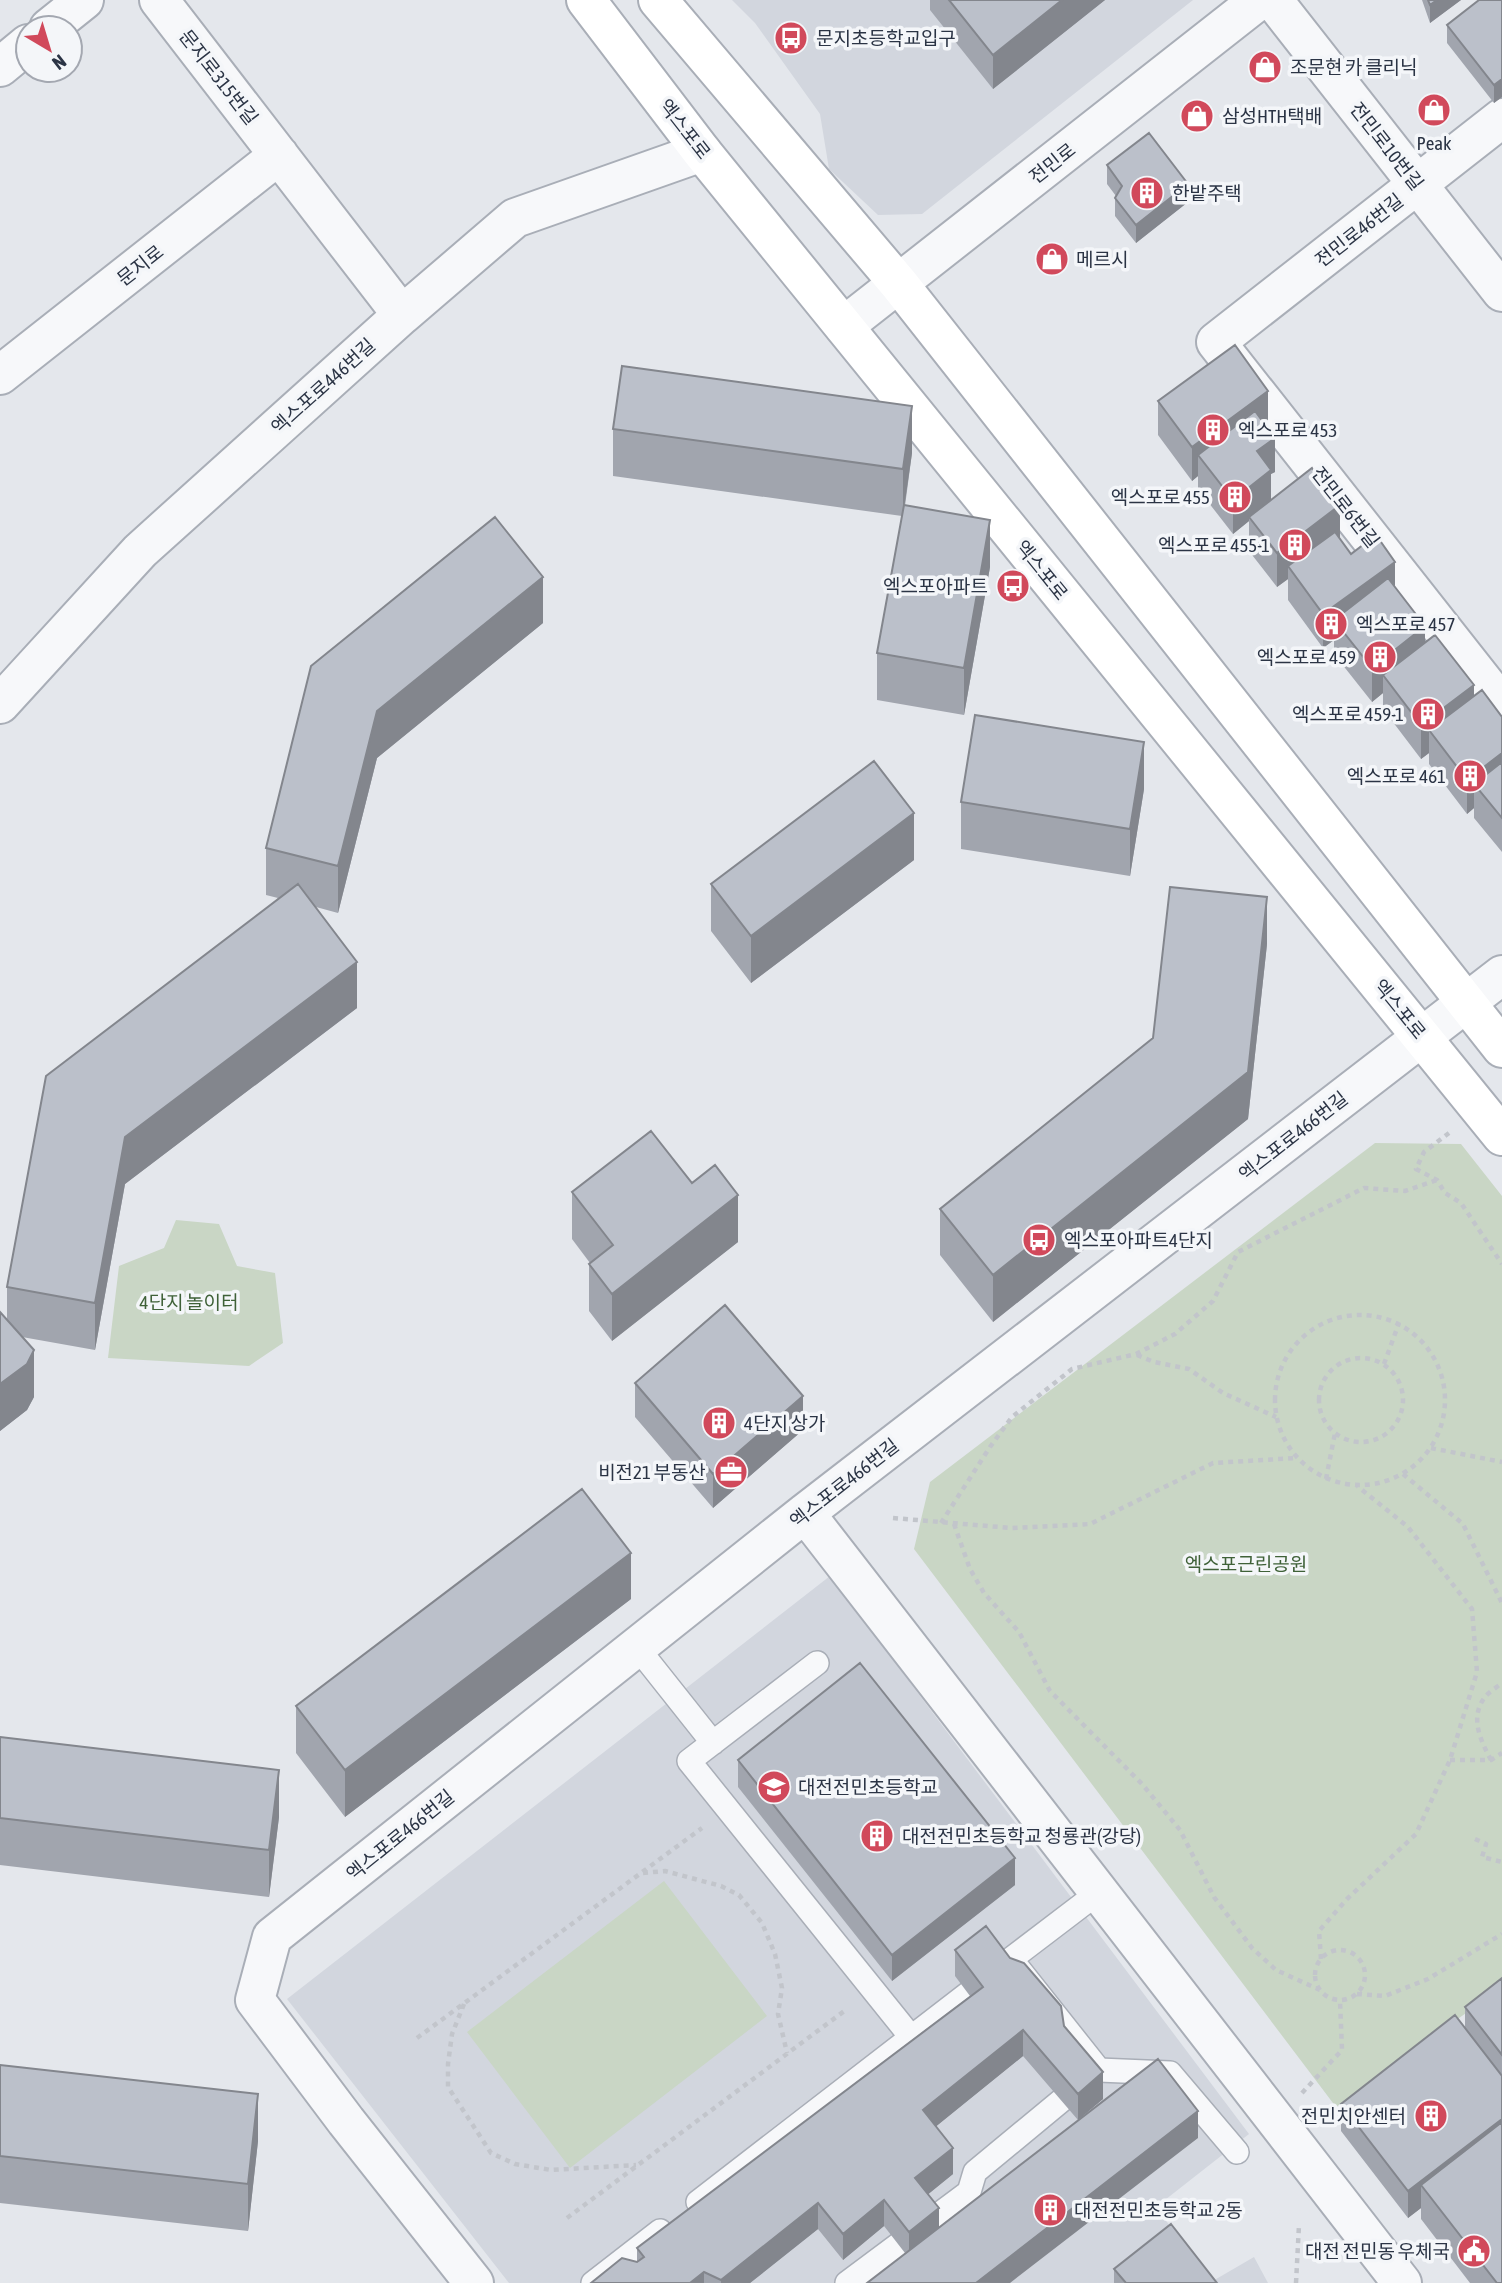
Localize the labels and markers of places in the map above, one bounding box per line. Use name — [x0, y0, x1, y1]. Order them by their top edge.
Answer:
bus stop icon: 문지초등학교입구 — [772, 19, 810, 57]
place label: 문지초등학교입구 — [816, 27, 956, 49]
shop icon: 조문현 카 클리닉 — [1246, 48, 1284, 86]
place label: 조문현 카 클리닉 — [1290, 56, 1418, 78]
shop icon: Peak — [1415, 91, 1453, 129]
shop icon: 삼성HTH택배 — [1178, 97, 1216, 135]
place label: 삼성HTH택배 — [1222, 105, 1322, 127]
place label: Peak — [1417, 132, 1452, 154]
building icon: 한밭주택 — [1128, 174, 1166, 212]
place label: 한밭주택 — [1172, 182, 1242, 204]
shop icon: 메르시 — [1033, 240, 1071, 278]
place label: 메르시 — [1076, 248, 1128, 270]
building icon: 엑스포로 453 — [1194, 411, 1232, 449]
place label: 엑스포로 453 — [1238, 419, 1337, 441]
building icon: 엑스포로 455 — [1216, 478, 1254, 516]
place label: 엑스포로 455 — [1111, 486, 1210, 508]
building icon: 엑스포로 455-1 — [1276, 526, 1314, 564]
place label: 엑스포로 455-1 — [1158, 534, 1270, 556]
bus stop icon: 엑스포아파트 — [994, 567, 1032, 605]
place label: 엑스포아파트 — [883, 575, 988, 597]
building icon: 엑스포로 457 — [1312, 605, 1350, 643]
place label: 엑스포로 457 — [1356, 613, 1455, 635]
building icon: 엑스포로 459 — [1361, 638, 1399, 676]
place label: 엑스포로 459 — [1257, 646, 1356, 668]
building icon: 엑스포로 459-1 — [1409, 695, 1447, 733]
place label: 엑스포로 459-1 — [1292, 703, 1404, 725]
building icon: 엑스포로 461 — [1451, 757, 1489, 795]
place label: 엑스포로 461 — [1347, 765, 1446, 787]
bus stop icon: 엑스포아파트4단지 — [1020, 1221, 1058, 1259]
place label: 엑스포아파트4단지 — [1064, 1229, 1213, 1251]
building icon: 4단지 상가 — [700, 1404, 738, 1442]
place label: 4단지 상가 — [744, 1412, 825, 1434]
office icon: 비전21 부동산 — [712, 1453, 750, 1491]
place label: 비전21 부동산 — [598, 1461, 706, 1483]
school or university icon: 대전전민초등학교 — [755, 1768, 793, 1806]
place label: 대전전민초등학교 — [798, 1776, 938, 1798]
building icon: 대전전민초등학교 청룡관(강당) — [858, 1817, 896, 1855]
place label: 대전전민초등학교 청룡관(강당) — [902, 1825, 1141, 1847]
building icon: 전민치안센터 — [1412, 2097, 1450, 2135]
place label: 전민치안센터 — [1301, 2105, 1406, 2127]
building icon: 대전전민초등학교 2동 — [1031, 2191, 1069, 2229]
place label: 대전전민초등학교 2동 — [1074, 2199, 1243, 2221]
public building icon: 대전 전민동 우체국 — [1455, 2232, 1493, 2270]
place label: 대전 전민동 우체국 — [1305, 2240, 1450, 2262]

